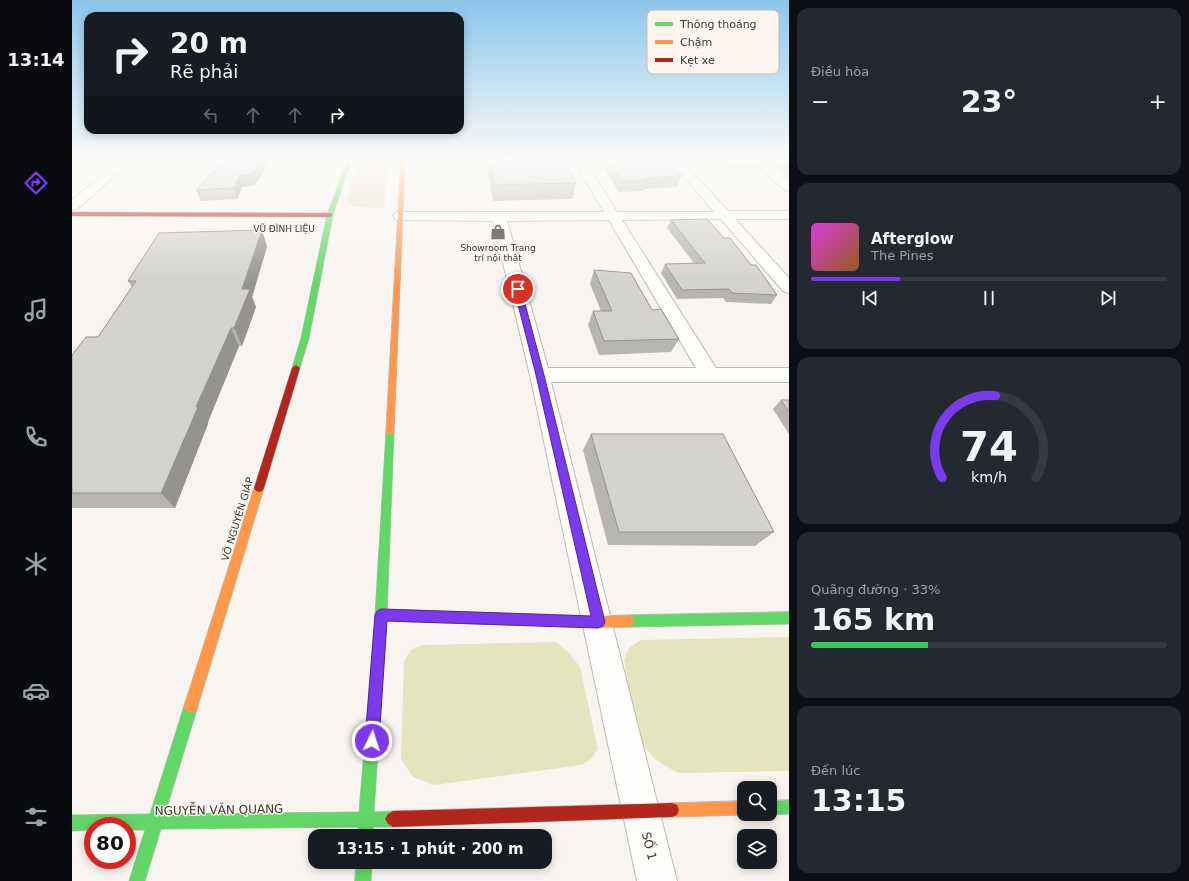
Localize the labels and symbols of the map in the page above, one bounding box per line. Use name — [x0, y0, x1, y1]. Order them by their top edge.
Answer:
legend — [647, 10, 779, 74]
text: Thông thoáng — [679, 18, 757, 31]
text: Chậm — [680, 36, 712, 49]
text: Kẹt xe — [680, 54, 715, 67]
street label: VŨ ĐÌNH LIỆU — [253, 223, 315, 235]
shop icon: Showroom Trang trí nội thất — [489, 223, 507, 241]
place label: Showroom Trang trí nội thất — [460, 243, 536, 263]
pin — [501, 272, 535, 306]
street label: VÕ NGUYÊN GIÁP — [219, 476, 255, 562]
position arrow — [351, 720, 393, 762]
street label: NGUYỄN VĂN QUANG — [155, 800, 283, 818]
speed limit sign: 80 — [84, 817, 136, 869]
street label: SỐ 1 — [639, 830, 661, 862]

